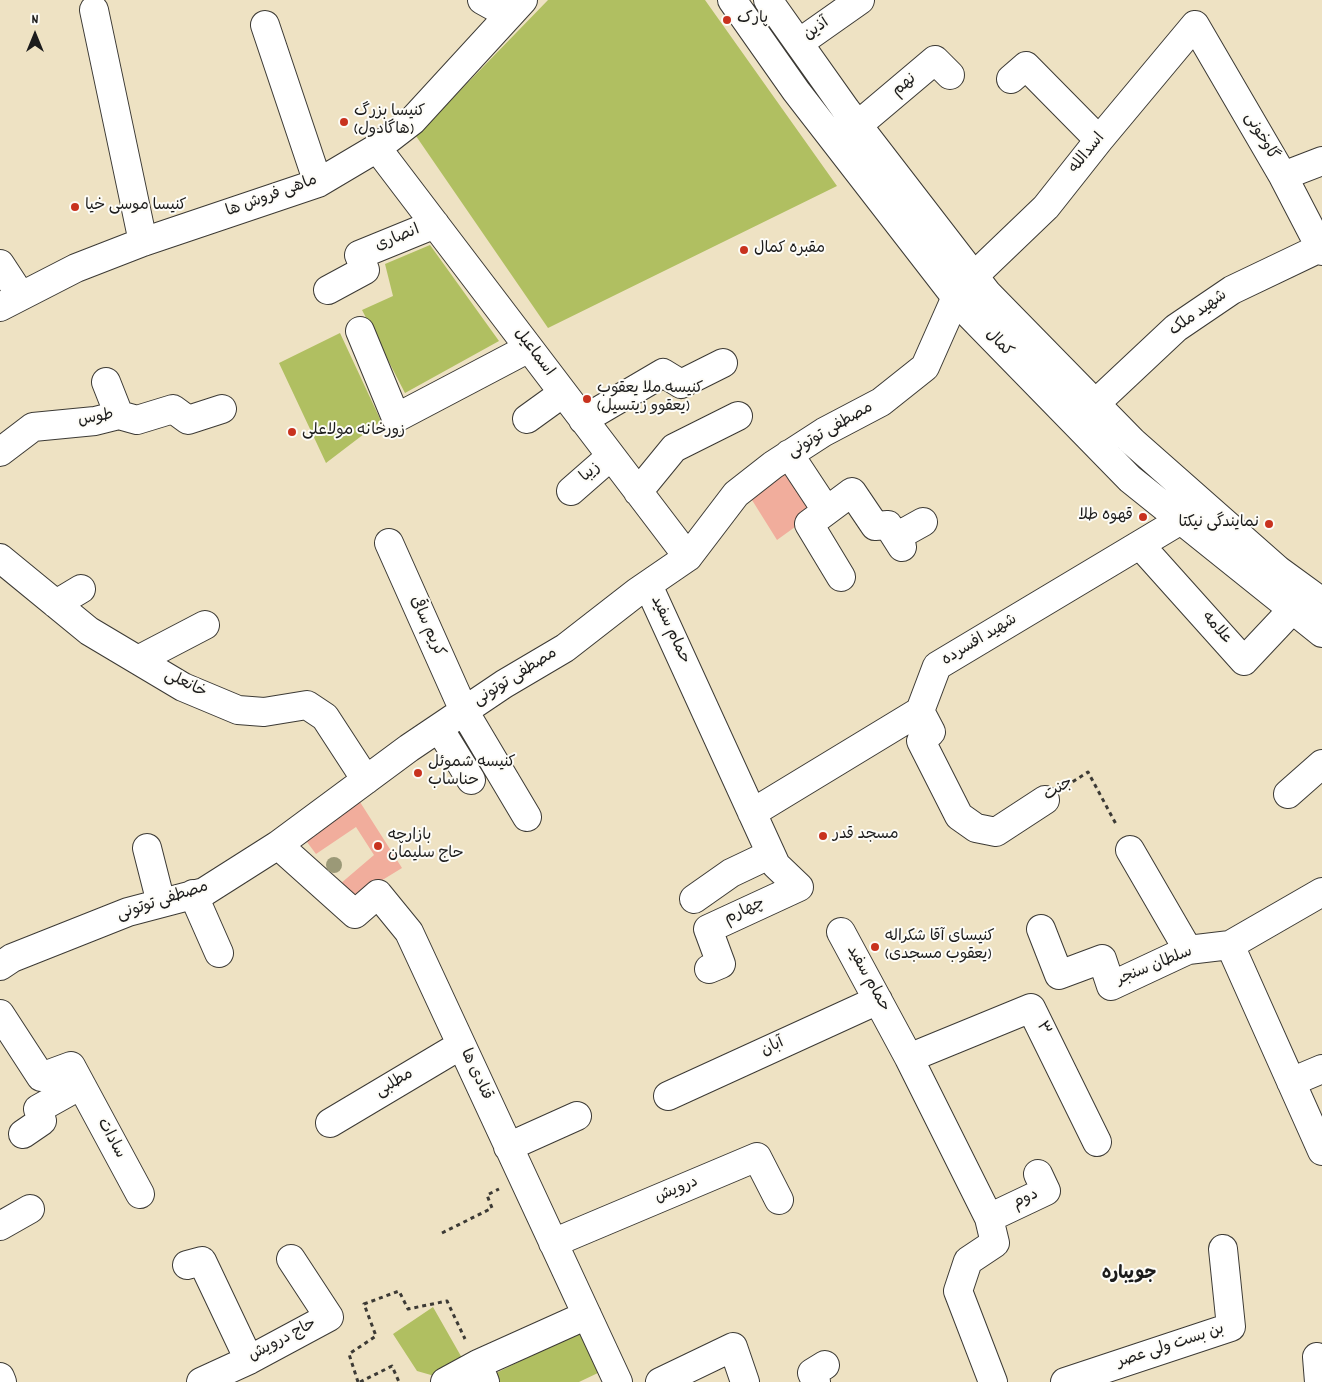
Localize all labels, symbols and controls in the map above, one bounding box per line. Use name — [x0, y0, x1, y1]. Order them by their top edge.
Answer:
north arrow — [10, 10, 60, 60]
text: N — [32, 10, 38, 30]
place label: پارک — [737, 10, 768, 30]
marker: پارک — [721, 14, 733, 26]
street label: آذین — [800, 14, 834, 46]
street label: نهم — [889, 70, 921, 102]
place label: کنیسا بزرگ (هاگادول) — [354, 103, 425, 141]
street label: گاوخونی — [1239, 110, 1281, 164]
marker: کنیسا بزرگ (هاگادول) — [338, 116, 350, 128]
street label: اسدالله — [1066, 130, 1110, 178]
street label: ماهی فروش ها — [224, 172, 320, 222]
place label: کنیسا موسی خیا — [85, 197, 187, 217]
marker: کنیسا موسی خیا — [69, 201, 81, 213]
street label: انصاری — [373, 221, 423, 257]
place label: مقبره کمال — [754, 240, 825, 260]
marker: مقبره کمال — [738, 244, 750, 256]
street label: شهید ملک — [1166, 287, 1232, 341]
street label: اسماعیل — [509, 325, 557, 381]
street label: کمال — [980, 326, 1016, 362]
place label: کنیسه ملا یعقوب (یعقوو زیتسیل) — [597, 380, 703, 418]
marker: کنیسه ملا یعقوب (یعقوو زیتسیل) — [581, 393, 593, 405]
street label: مصطفی توتونی — [785, 399, 877, 463]
street label: طوس — [77, 406, 115, 432]
place label: زورخانه مولاعلی — [302, 422, 405, 442]
marker: زورخانه مولاعلی — [286, 426, 298, 438]
street label: زیبا — [577, 459, 605, 487]
place label: قهوه طلا — [1078, 507, 1133, 527]
marker: قهوه طلا — [1137, 511, 1149, 523]
place label: نمایندگی نیکتا — [1178, 514, 1259, 534]
marker: نمایندگی نیکتا — [1263, 518, 1275, 530]
street label: حمام سفید — [645, 593, 693, 667]
street label: کریم ساقی — [404, 594, 448, 660]
street label: علامه — [1196, 609, 1236, 649]
street label: شهید افسرده — [939, 611, 1021, 671]
street label: مصطفی توتونی — [471, 645, 561, 711]
street label: خانعلی — [161, 667, 209, 703]
place label: کنیسه شموئل حناساب — [428, 754, 516, 792]
marker: کنیسه شموئل حناساب — [412, 767, 424, 779]
street label: جنت — [1041, 774, 1077, 806]
place label: مسجد قدر — [833, 826, 899, 846]
place label: بازارچه حاج سلیمان — [388, 827, 464, 865]
marker: مسجد قدر — [817, 830, 829, 842]
marker: بازارچه حاج سلیمان — [372, 840, 384, 852]
street label: مصطفی توتونی — [115, 878, 211, 926]
street label: چهارم — [722, 894, 768, 930]
place label: کنیسای آقا شکراله (یعقوب مسجدی) — [885, 928, 995, 966]
marker: کنیسای آقا شکراله (یعقوب مسجدی) — [869, 941, 881, 953]
street label: حمام سفید — [841, 943, 893, 1015]
street label: سلطان سنجر — [1114, 943, 1196, 991]
street label: ۳ — [1030, 1019, 1054, 1039]
street label: آبان — [758, 1034, 788, 1062]
street label: قنادی ها — [455, 1046, 495, 1104]
street label: مطلبی — [373, 1065, 417, 1103]
street label: سادات — [92, 1116, 128, 1162]
street label: درویش — [652, 1173, 702, 1209]
street label: دوم — [1010, 1186, 1042, 1214]
district label: جویباره — [1102, 1265, 1156, 1287]
street label: حاج درویش — [246, 1315, 320, 1367]
street label: بن بست ولی عصر — [1115, 1321, 1227, 1373]

